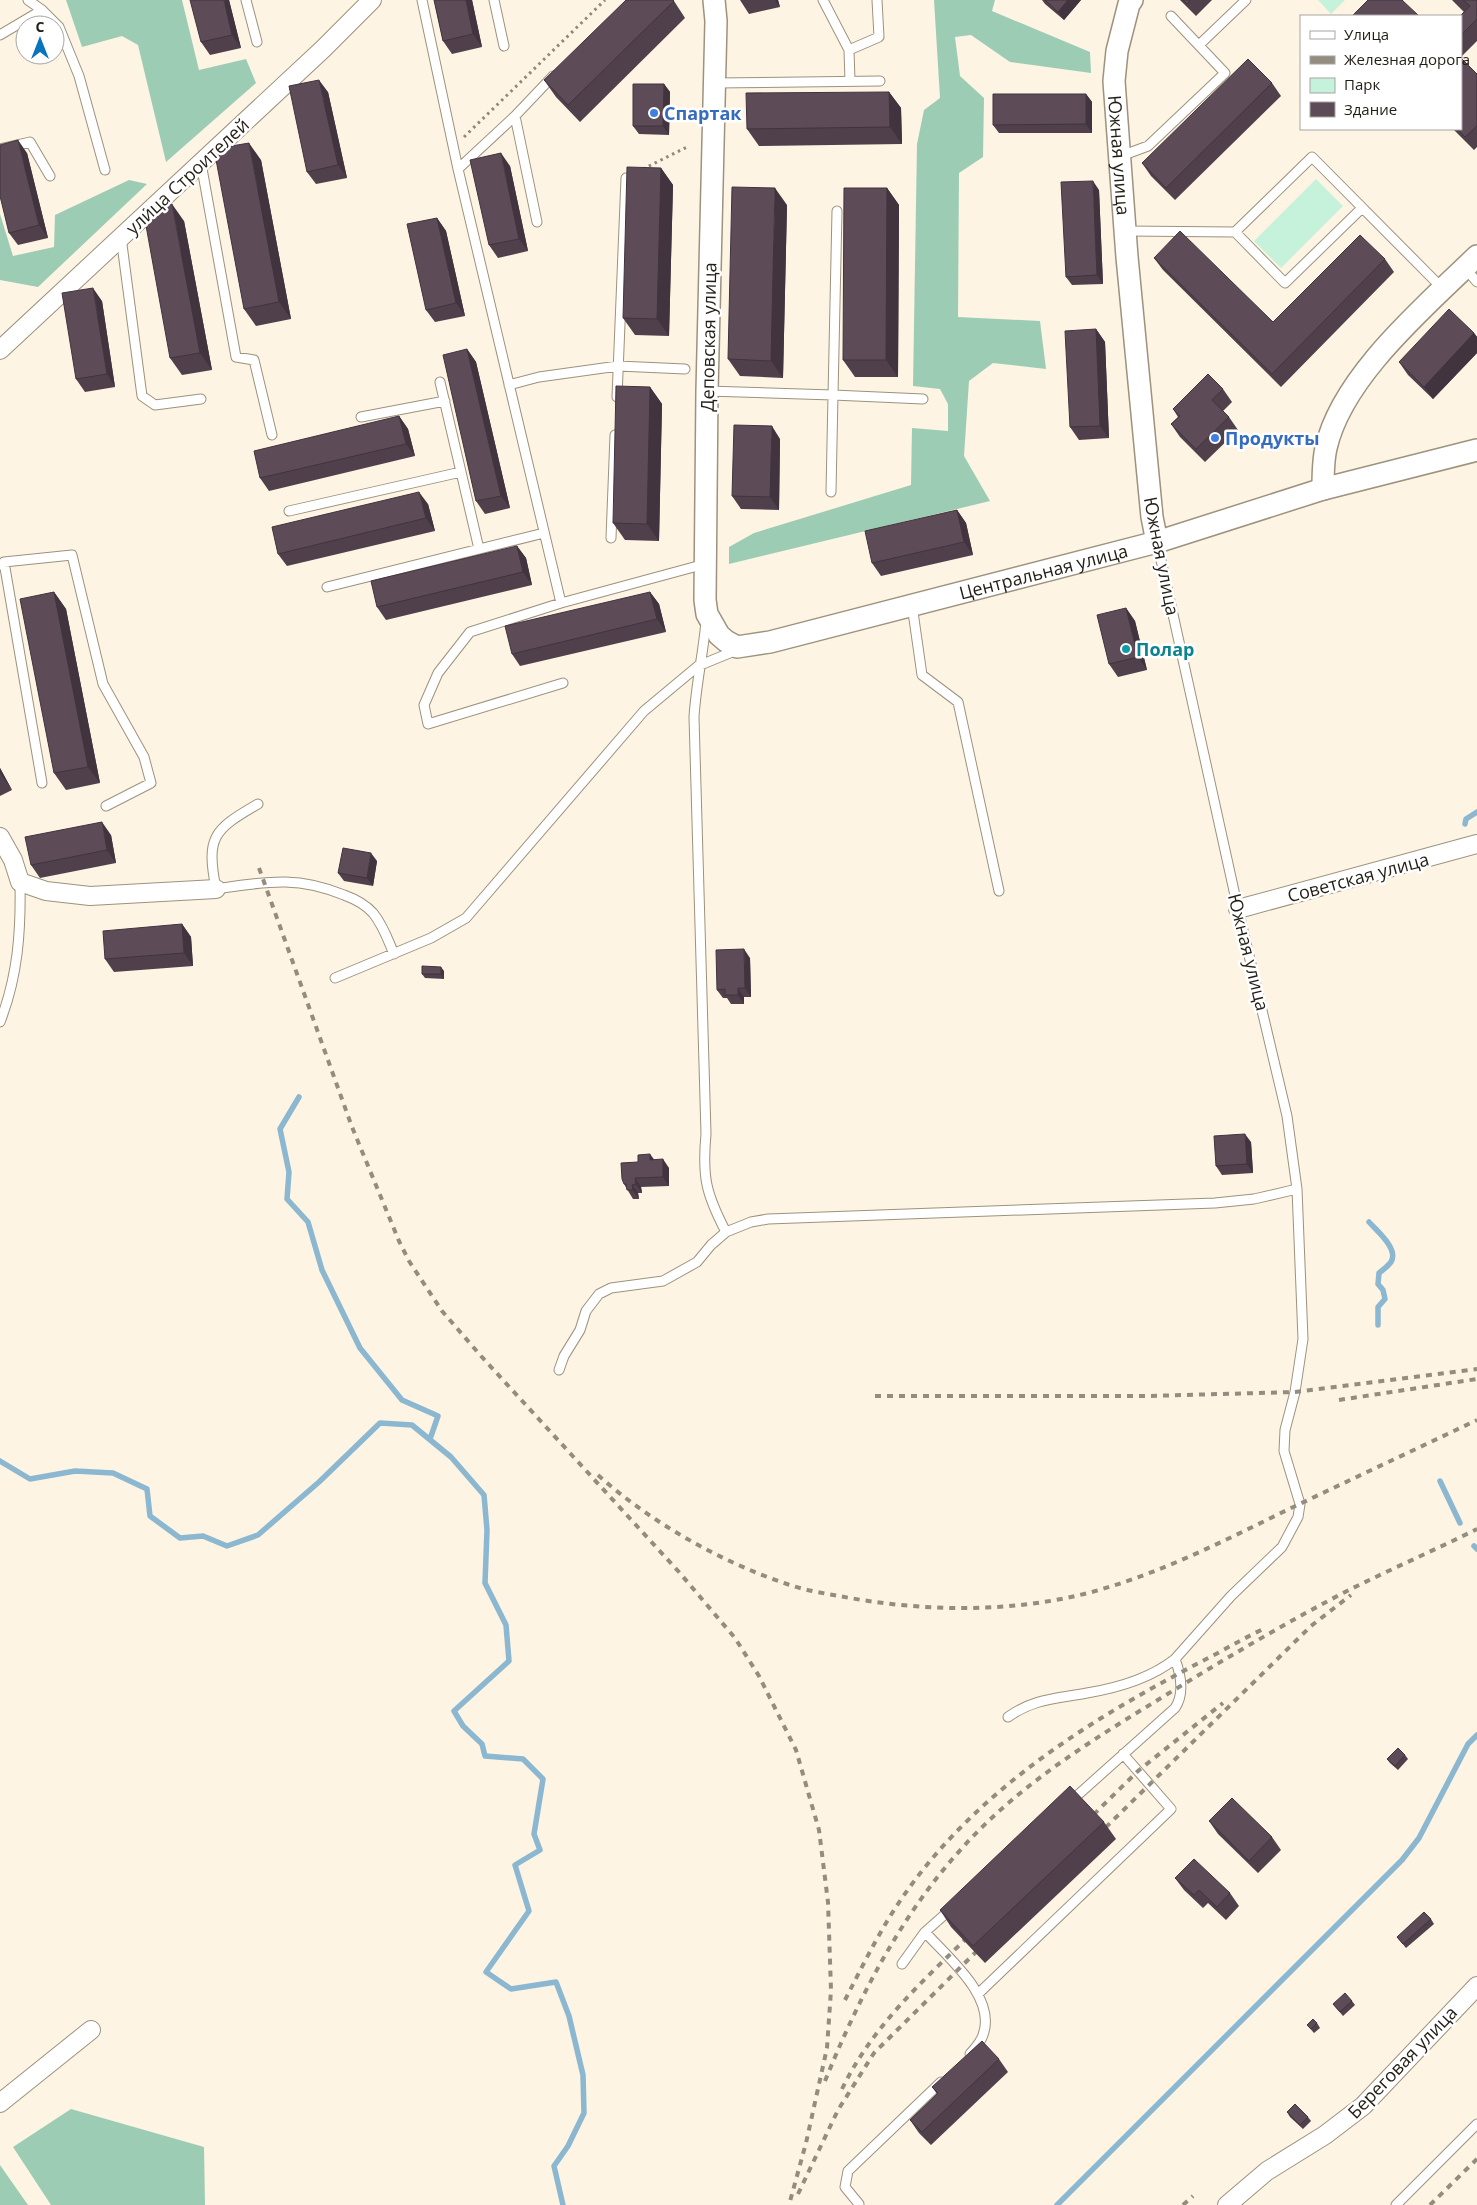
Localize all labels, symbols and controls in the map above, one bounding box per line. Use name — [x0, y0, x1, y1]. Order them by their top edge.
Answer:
north arrow — [15, 15, 65, 65]
legend — [1300, 15, 1462, 130]
text: С — [36, 17, 45, 36]
text: Улица — [1344, 24, 1389, 44]
text: Железная дорога — [1344, 49, 1470, 69]
text: Парк — [1344, 74, 1380, 94]
street label: Южная улица — [1103, 94, 1136, 216]
text: Здание — [1344, 99, 1397, 119]
place label: Спартак — [664, 101, 742, 125]
marker: Спартак — [648, 107, 660, 119]
street label: улица Строителей — [120, 113, 254, 239]
street label: Деповская улица — [695, 262, 721, 412]
place label: Продукты — [1225, 426, 1320, 450]
marker: Продукты — [1209, 432, 1221, 444]
street label: Южная улица — [1139, 495, 1185, 617]
street label: Центральная улица — [956, 538, 1130, 605]
place label: Полар — [1136, 637, 1194, 661]
marker: Полар — [1120, 643, 1132, 655]
street label: Советская улица — [1285, 847, 1431, 907]
street label: Южная улица — [1223, 891, 1275, 1013]
street label: Береговая улица — [1342, 2000, 1462, 2124]

